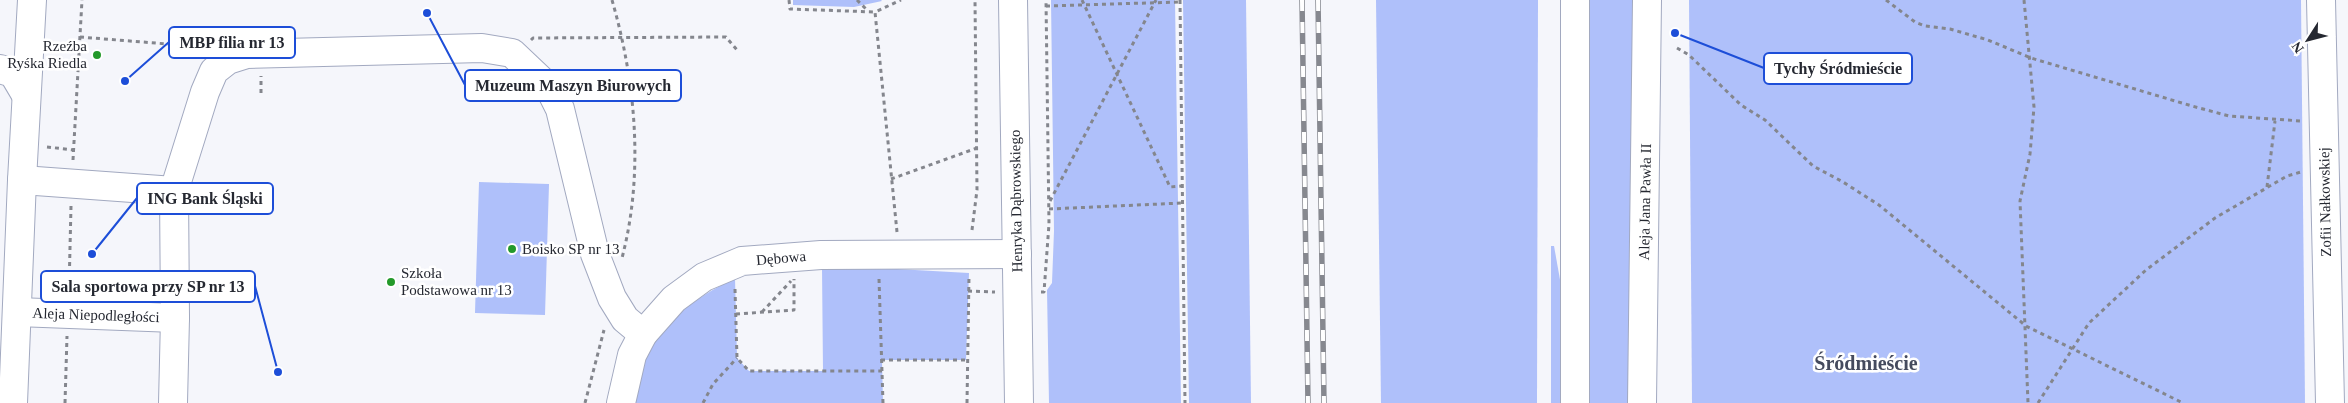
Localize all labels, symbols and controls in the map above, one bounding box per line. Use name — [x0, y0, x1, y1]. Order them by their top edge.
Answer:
north arrow — [2283, 15, 2333, 65]
callout: MBP filia nr 13 — [169, 27, 295, 58]
text: MBP filia nr 13 — [179, 34, 285, 51]
place label: Rzeźba Ryśka Riedla — [7, 38, 87, 71]
text: N — [2289, 39, 2307, 56]
marker: Rzeźba Ryśka Riedla — [91, 49, 103, 61]
callout: Tychy Śródmieście — [1764, 53, 1912, 84]
text: Tychy Śródmieście — [1774, 59, 1902, 78]
callout: Muzeum Maszyn Biurowych — [465, 70, 681, 101]
text: Muzeum Maszyn Biurowych — [475, 77, 671, 95]
street label: Henryka Dąbrowskiego — [1007, 129, 1025, 273]
street label: Aleja Jana Pawła II — [1636, 143, 1654, 261]
street label: Zofii Nałkowskiej — [2316, 147, 2334, 257]
callout: ING Bank Śląski — [137, 183, 273, 214]
text: ING Bank Śląski — [147, 189, 263, 208]
place label: Boisko SP nr 13 — [522, 241, 619, 257]
marker: Boisko SP nr 13 — [506, 243, 518, 255]
street label: Dębowa — [755, 248, 807, 268]
place label: Szkoła Podstawowa nr 13 — [401, 265, 512, 298]
callout: Sala sportowa przy SP nr 13 — [41, 271, 255, 302]
marker: Szkoła Podstawowa nr 13 — [385, 276, 397, 288]
text: Sala sportowa przy SP nr 13 — [51, 278, 245, 296]
street label: Aleja Niepodległości — [32, 305, 160, 325]
district label: Śródmieście — [1814, 351, 1918, 374]

